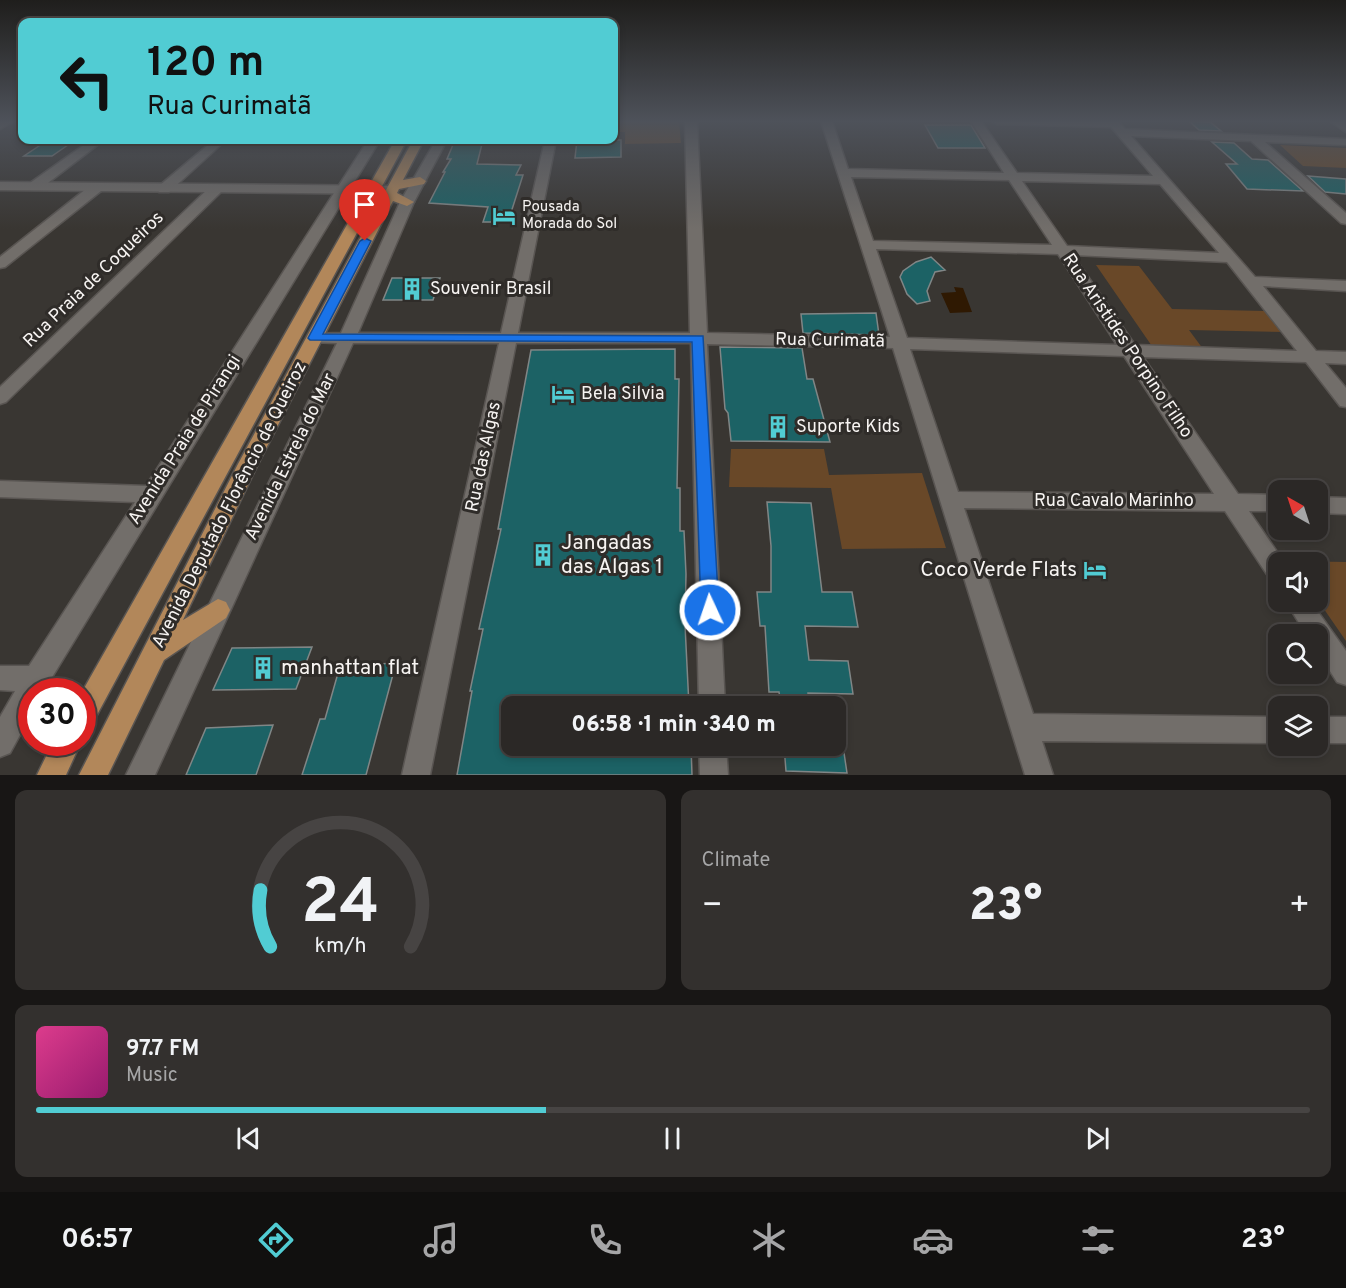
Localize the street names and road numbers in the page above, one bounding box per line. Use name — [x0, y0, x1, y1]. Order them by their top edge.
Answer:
street label: Rua Praia de Coqueiros — [19, 207, 169, 353]
street label: Rua Aristides Porpino Filho — [1057, 249, 1197, 443]
street label: Rua Curimatã — [775, 329, 885, 353]
street label: Avenida Praia de Pirangi — [123, 351, 247, 529]
street label: Avenida Deputado Florêncio de Queiroz — [147, 358, 313, 652]
street label: Avenida Estrela do Mar — [240, 370, 342, 544]
street label: Rua das Algas — [461, 400, 507, 514]
street label: Rua Cavalo Marinho — [1034, 490, 1194, 513]

